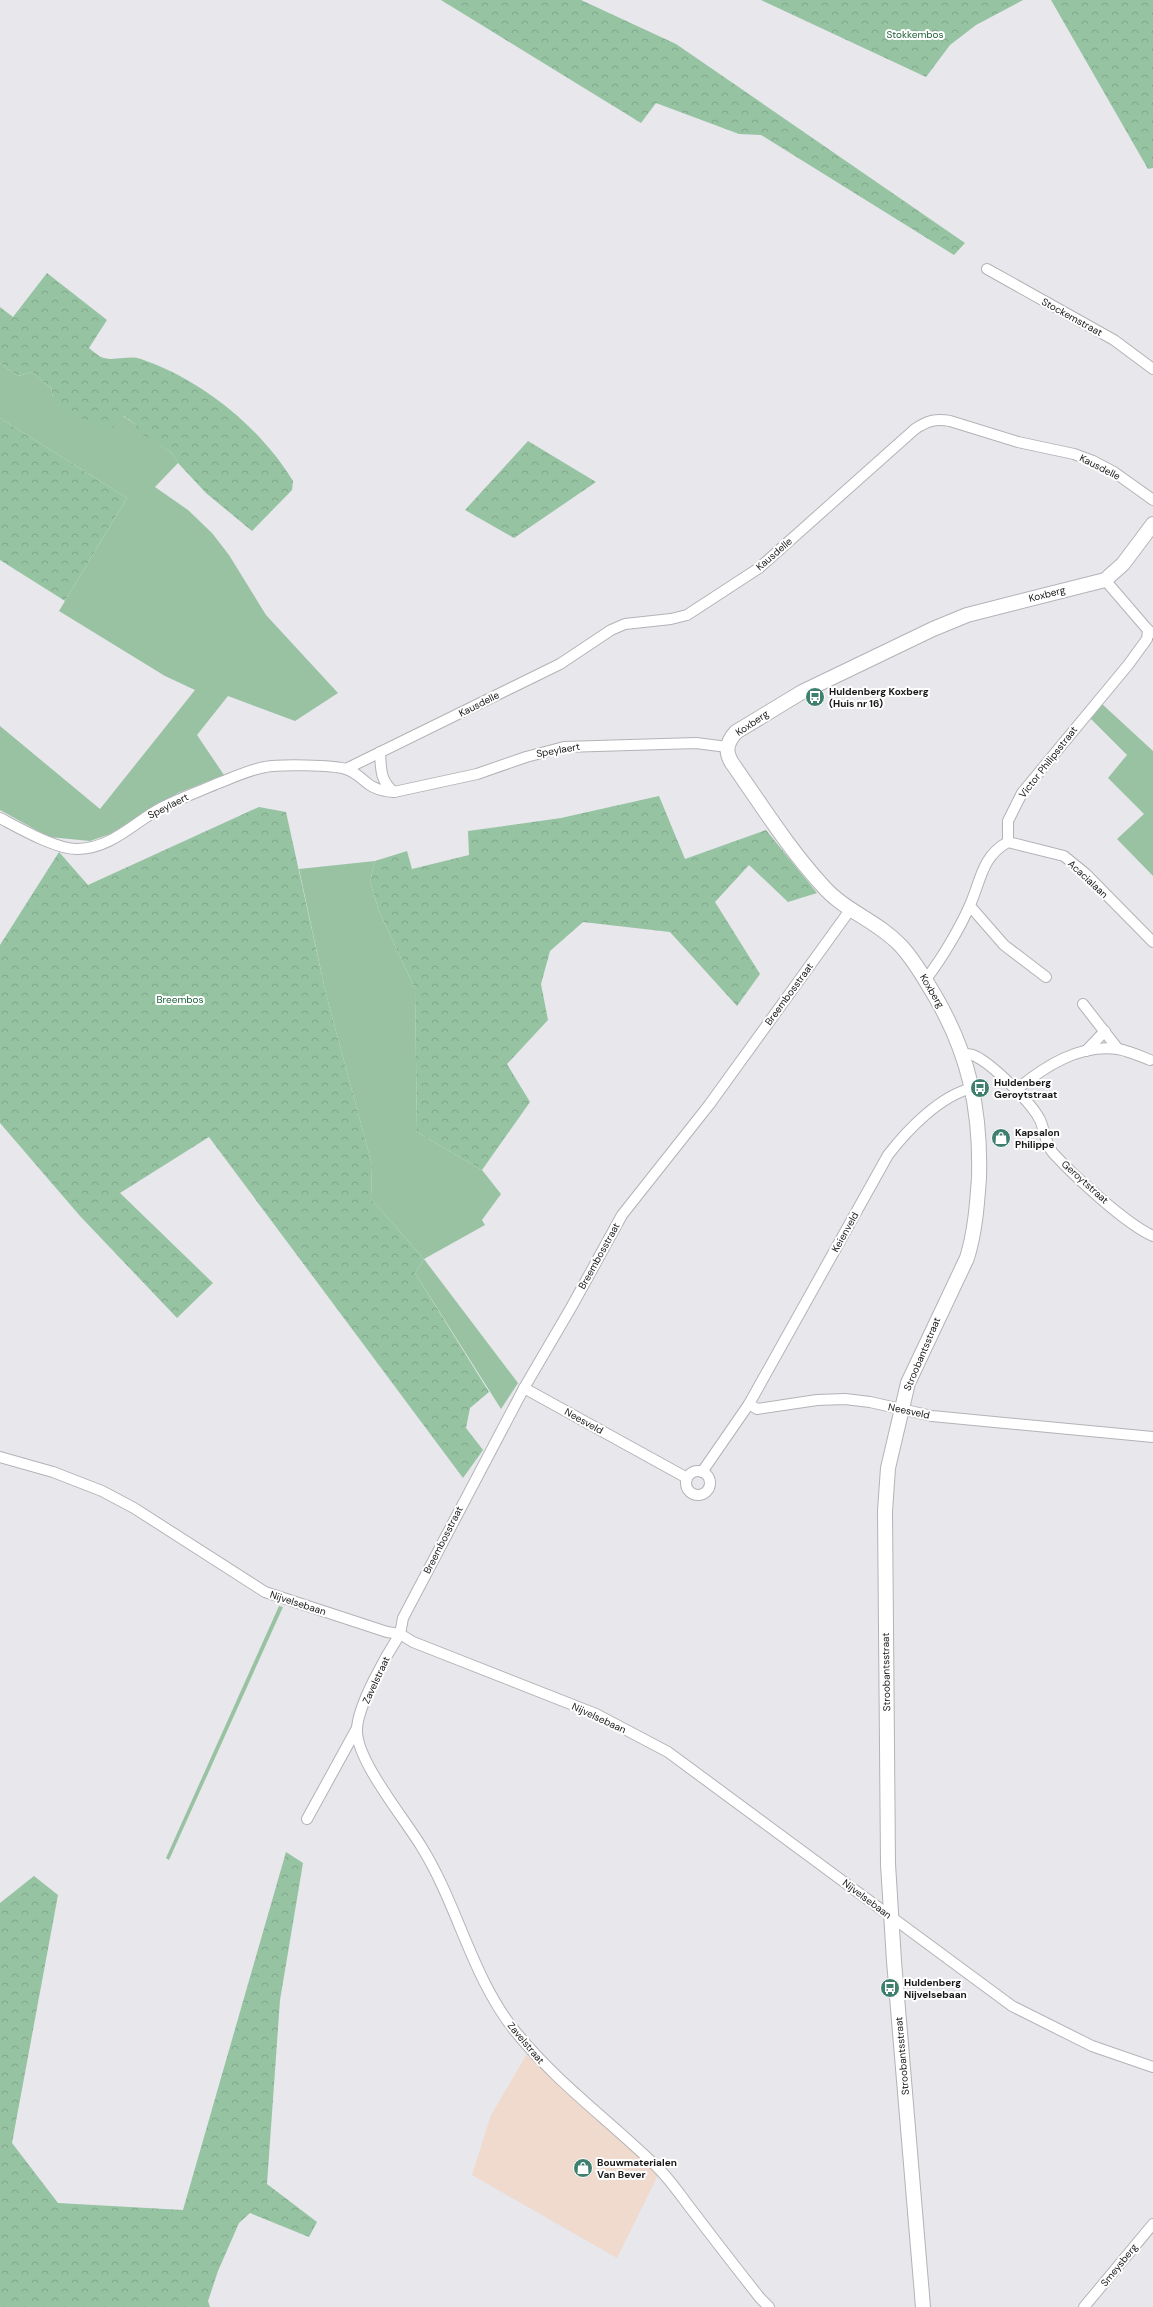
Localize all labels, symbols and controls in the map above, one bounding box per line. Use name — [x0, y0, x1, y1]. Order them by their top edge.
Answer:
park label: Stokkembos — [886, 28, 944, 41]
street label: Stockemstraat — [1039, 295, 1105, 339]
street label: Kausdelle — [1077, 451, 1123, 483]
street label: Kausdelle — [753, 534, 795, 573]
street label: Koxberg — [1027, 583, 1067, 605]
place label: Huldenberg Koxberg (Huis nr 16) — [829, 685, 929, 710]
bus stop icon: Huldenberg Koxberg (Huis nr 16) — [804, 686, 826, 708]
street label: Kausdelle — [456, 688, 502, 720]
street label: Koxberg — [733, 707, 771, 739]
street label: Victor Philipsstraat — [1016, 723, 1080, 801]
street label: Speylaert — [535, 740, 581, 760]
street label: Speylaert — [145, 790, 191, 822]
street label: Acacialaan — [1065, 857, 1111, 901]
street label: Breembosstraat — [762, 960, 816, 1028]
street label: Koxberg — [917, 972, 947, 1011]
park label: Breembos — [156, 993, 204, 1006]
place label: Huldenberg Geroytstraat — [994, 1076, 1057, 1101]
bus stop icon: Huldenberg Geroytstraat — [969, 1077, 991, 1099]
place label: Kapsalon Philippe — [1015, 1126, 1060, 1151]
shop icon: Kapsalon Philippe — [990, 1127, 1012, 1149]
street label: Geroytstraat — [1059, 1157, 1111, 1207]
street label: Keienveld — [829, 1210, 861, 1254]
street label: Breembosstraat — [575, 1220, 623, 1292]
street label: Stroobantsstraat — [901, 1315, 943, 1393]
street label: Neesveld — [887, 1400, 931, 1422]
street label: Neesveld — [562, 1405, 606, 1437]
street label: Breembosstraat — [420, 1504, 466, 1576]
street label: Nijvelsebaan — [268, 1588, 328, 1618]
street label: Stroobantsstraat — [879, 1633, 893, 1711]
street label: Zavelstraat — [359, 1654, 393, 1706]
street label: Nijvelsebaan — [570, 1700, 628, 1736]
street label: Nijvelsebaan — [840, 1876, 894, 1922]
place label: Huldenberg Nijvelsebaan — [904, 1976, 967, 2001]
bus stop icon: Huldenberg Nijvelsebaan — [879, 1977, 901, 1999]
street label: Stroobantsstraat — [892, 2016, 912, 2096]
street label: Zavelstraat — [505, 2019, 547, 2067]
place label: Bouwmaterialen Van Bever — [597, 2156, 677, 2181]
shop icon: Bouwmaterialen Van Bever — [572, 2157, 594, 2179]
street label: Smeysberg — [1098, 2241, 1141, 2289]

